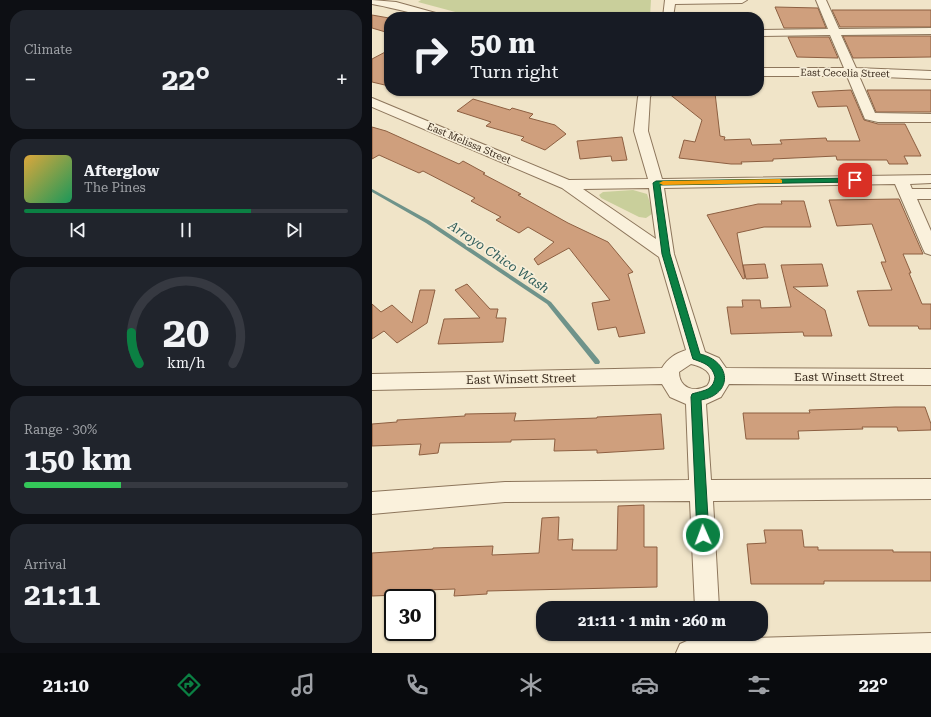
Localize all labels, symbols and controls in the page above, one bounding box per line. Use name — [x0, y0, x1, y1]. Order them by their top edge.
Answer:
text: 50 m — [470, 27, 535, 60]
icon: right — [404, 28, 456, 80]
text: Climate — [24, 42, 72, 57]
text: Turn right — [470, 61, 558, 82]
text: 22° — [162, 62, 210, 97]
text: − — [24, 67, 36, 92]
text: + — [336, 67, 348, 92]
street label: East Cecelia Street — [800, 67, 890, 79]
street label: East Melissa Street — [425, 120, 513, 166]
text: Afterglow — [84, 162, 159, 180]
pin — [838, 163, 872, 197]
icon: arrive — [844, 169, 866, 191]
text: The Pines — [84, 180, 146, 195]
water label: Arroyo Chico Wash — [445, 217, 552, 296]
icon: previous — [67, 219, 89, 241]
icon: pause — [175, 219, 197, 241]
icon: next — [283, 219, 305, 241]
text: 20 — [163, 308, 209, 357]
text: km/h — [167, 355, 205, 371]
street label: East Winsett Street — [794, 370, 904, 384]
street label: East Winsett Street — [466, 371, 577, 387]
text: Range · 30% — [24, 422, 97, 437]
text: 150 km — [24, 442, 132, 477]
position arrow — [682, 514, 724, 556]
text: Arrival — [24, 557, 66, 572]
text: 21:11 — [24, 577, 101, 612]
speed limit sign: 30 — [384, 589, 436, 641]
text: 21:11 · 1 min · 260 m — [578, 612, 726, 630]
icon: directions — [175, 671, 203, 699]
icon: music — [289, 671, 317, 699]
icon: phone — [403, 671, 431, 699]
icon: climate — [517, 671, 545, 699]
icon: car — [631, 671, 659, 699]
icon: filters — [745, 671, 773, 699]
text: 21:10 — [43, 675, 89, 696]
text: 22° — [859, 675, 888, 696]

